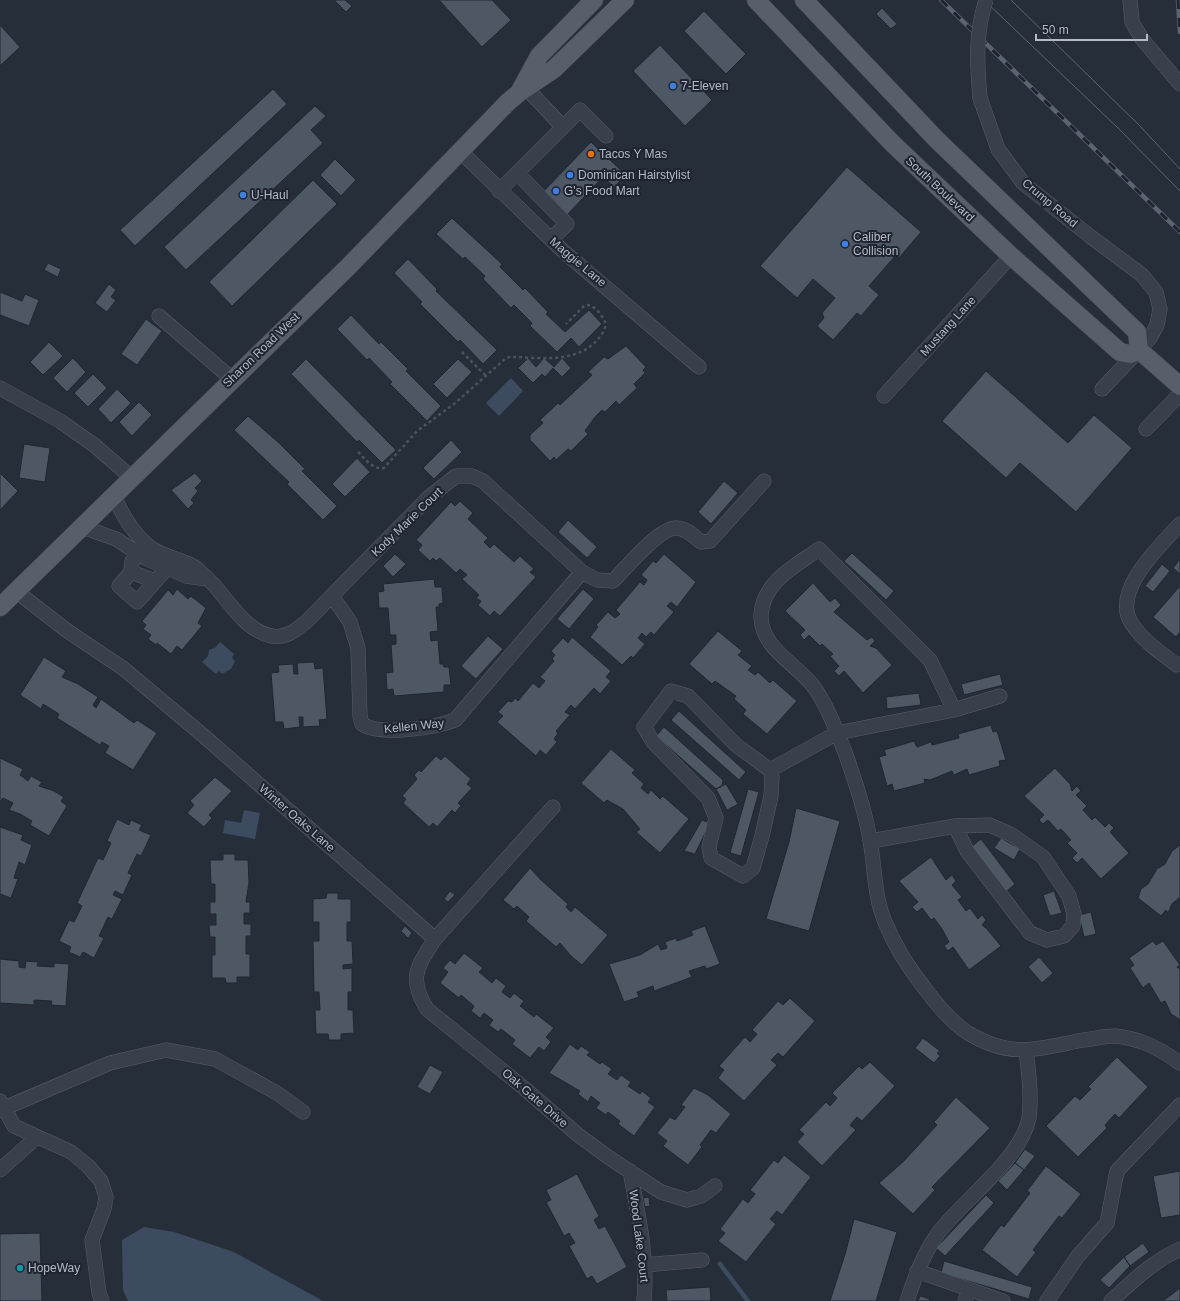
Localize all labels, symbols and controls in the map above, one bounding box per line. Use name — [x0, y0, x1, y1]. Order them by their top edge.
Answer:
scale bar — [1036, 16, 1147, 42]
text: 50 m — [1042, 23, 1069, 37]
place label: 7-Eleven — [681, 79, 728, 93]
marker: 7-Eleven — [668, 81, 678, 91]
place label: Tacos Y Mas — [599, 147, 667, 161]
marker: Tacos Y Mas — [586, 149, 596, 159]
street label: South Boulevard — [903, 154, 977, 224]
place label: Dominican Hairstylist — [578, 168, 691, 182]
marker: Dominican Hairstylist — [565, 170, 575, 180]
street label: Crump Road — [1019, 176, 1081, 230]
place label: G's Food Mart — [564, 184, 640, 198]
marker: G's Food Mart — [551, 186, 561, 196]
place label: U-Haul — [251, 188, 288, 202]
marker: U-Haul — [238, 190, 248, 200]
place label: Caliber Collision — [853, 230, 898, 258]
street label: Maggie Lane — [547, 234, 609, 290]
marker: Caliber Collision — [840, 239, 850, 249]
street label: Mustang Lane — [917, 293, 979, 359]
street label: Sharon Road West — [220, 309, 303, 390]
street label: Kody Marie Court — [369, 484, 446, 559]
street label: Kellen Way — [383, 716, 445, 736]
street label: Winter Oaks Lane — [256, 781, 338, 855]
street label: Oak Gate Drive — [499, 1066, 571, 1131]
street label: Wood Lake Court — [626, 1189, 652, 1284]
place label: HopeWay — [28, 1261, 80, 1275]
marker: HopeWay — [15, 1263, 25, 1273]

